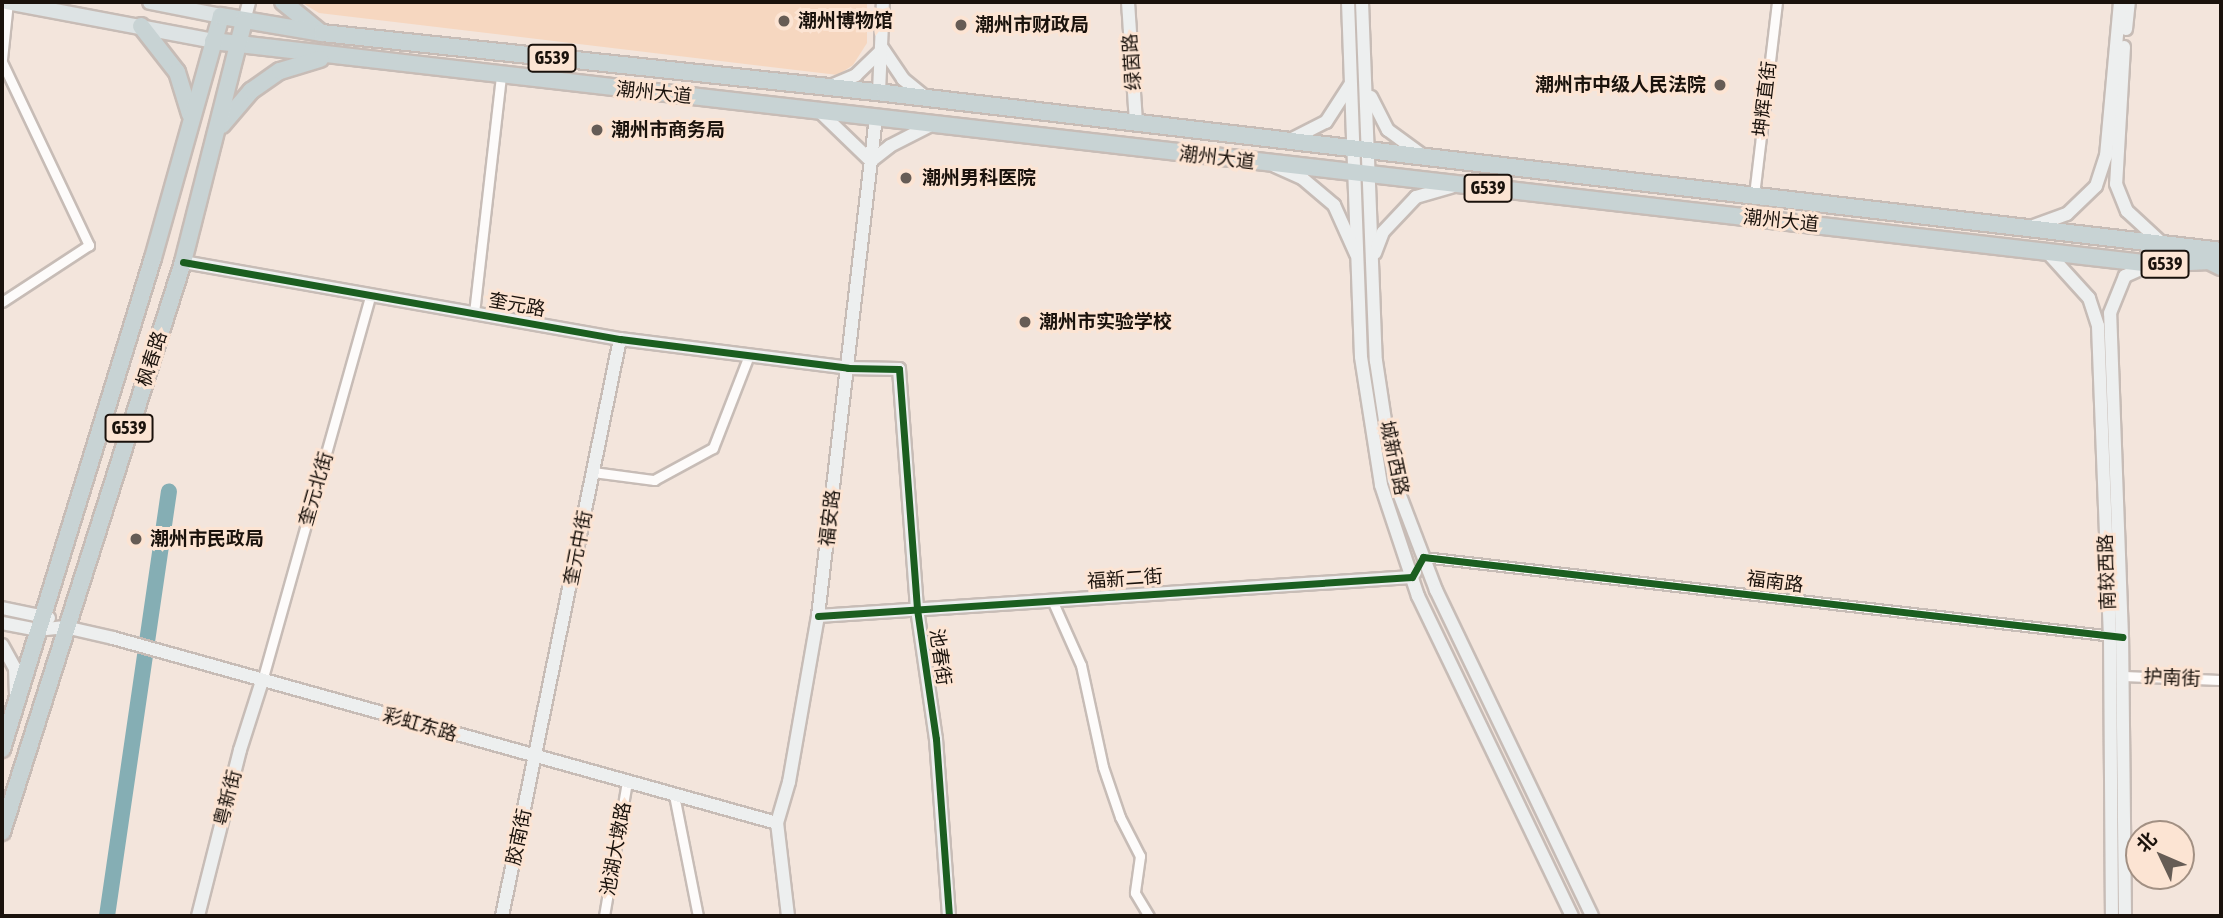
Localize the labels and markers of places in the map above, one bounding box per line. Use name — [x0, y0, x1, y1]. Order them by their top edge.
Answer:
place label: 潮州博物馆 — [798, 10, 893, 32]
marker: 潮州博物馆 — [776, 13, 792, 29]
place label: 潮州市财政局 — [975, 14, 1089, 36]
marker: 潮州市财政局 — [953, 17, 969, 33]
place label: 潮州市中级人民法院 — [1535, 74, 1706, 96]
marker: 潮州市中级人民法院 — [1712, 77, 1728, 93]
place label: 潮州市商务局 — [611, 119, 725, 141]
marker: 潮州市商务局 — [589, 122, 605, 138]
place label: 潮州男科医院 — [922, 167, 1036, 189]
marker: 潮州男科医院 — [896, 168, 916, 188]
place label: 潮州市实验学校 — [1039, 311, 1172, 333]
marker: 潮州市实验学校 — [1017, 314, 1033, 330]
place label: 潮州市民政局 — [150, 528, 264, 550]
marker: 潮州市民政局 — [128, 531, 144, 547]

